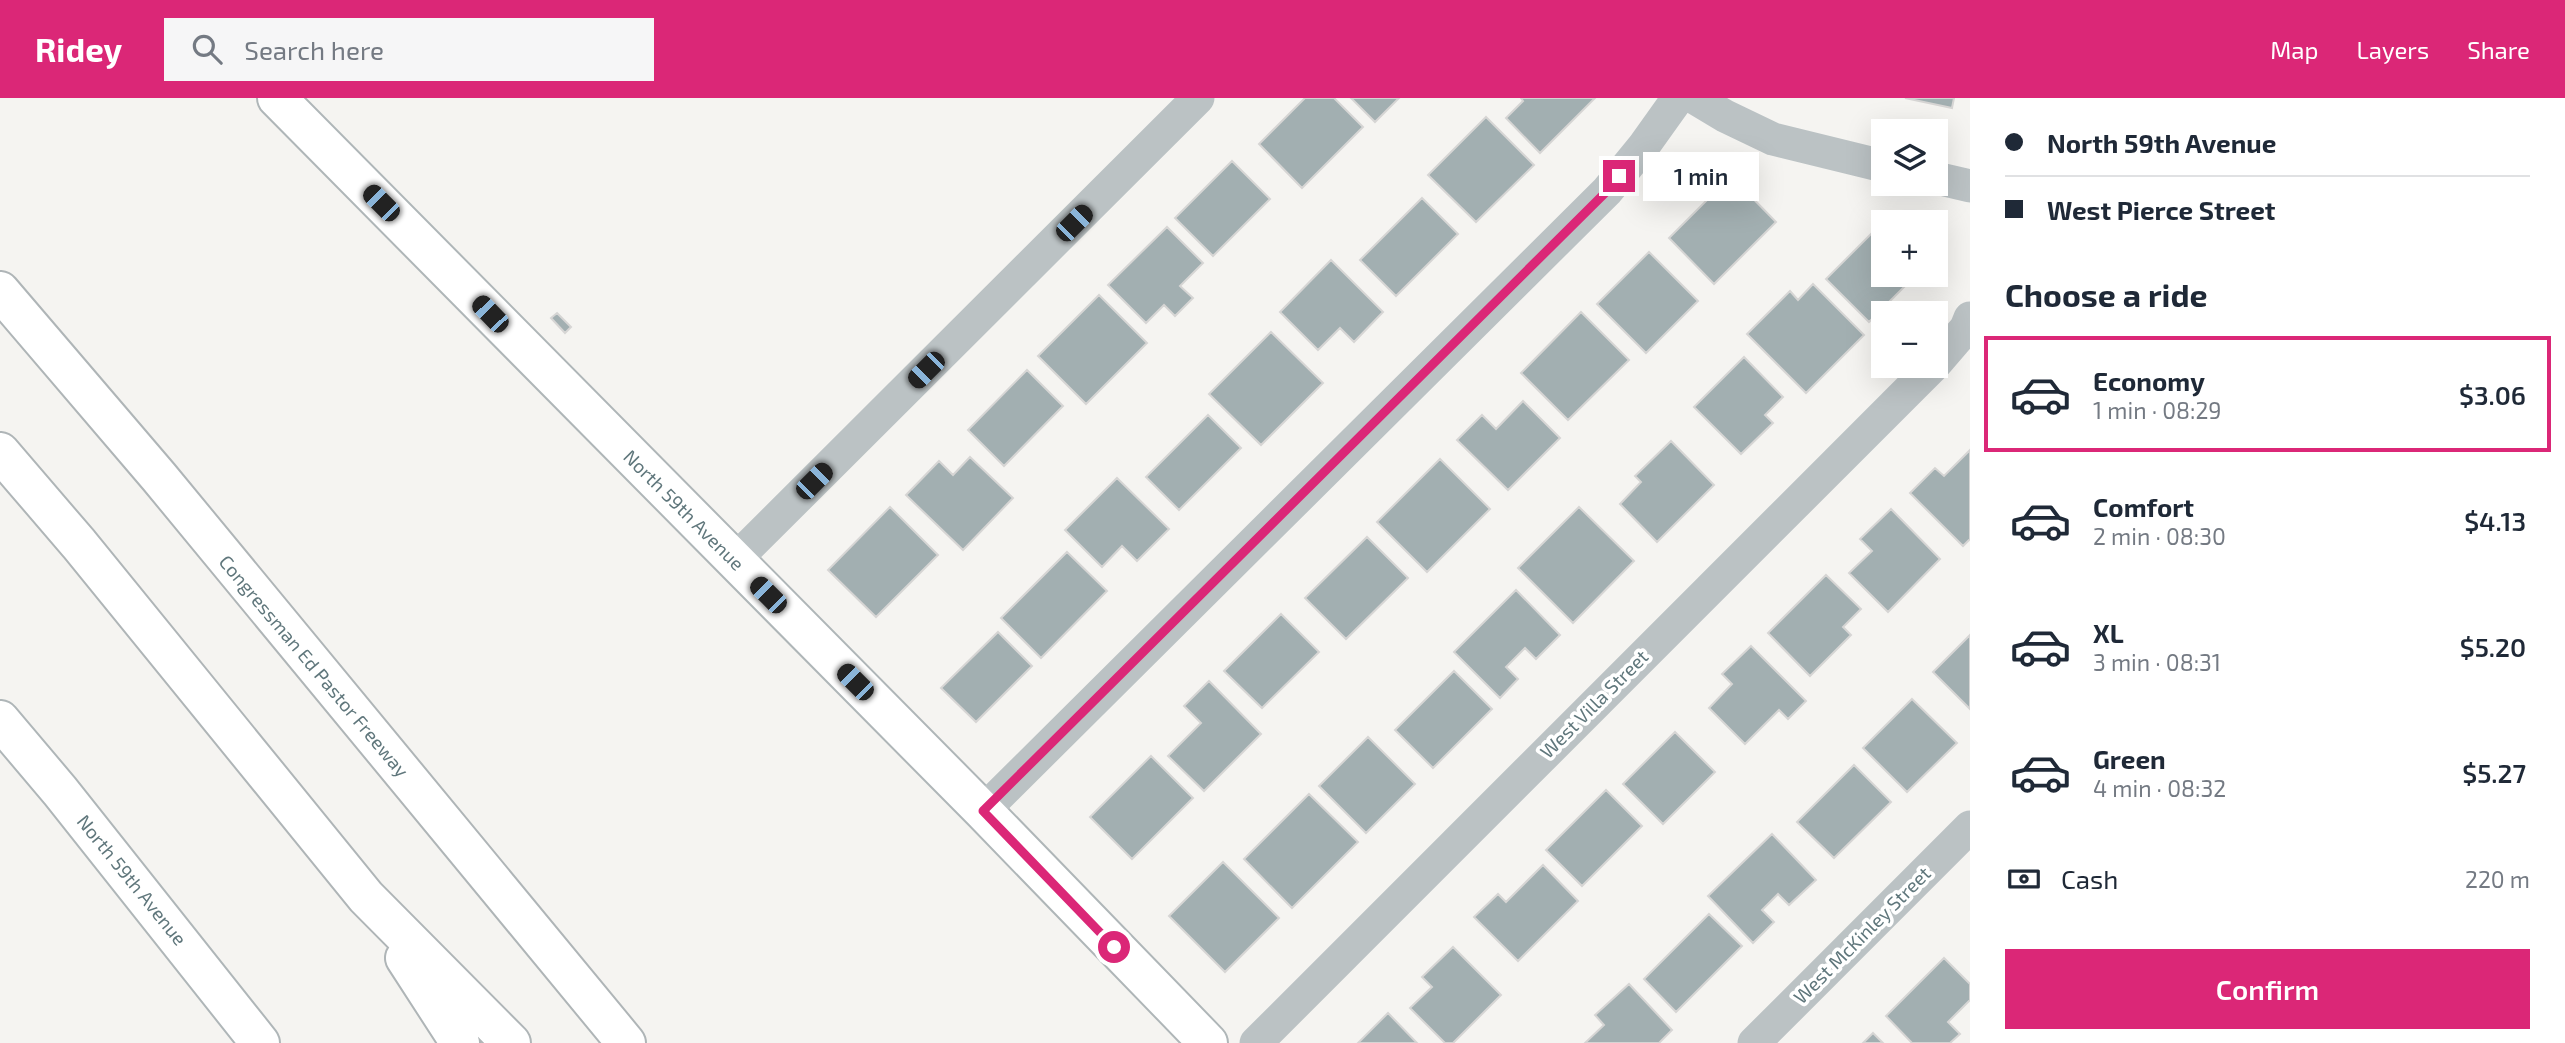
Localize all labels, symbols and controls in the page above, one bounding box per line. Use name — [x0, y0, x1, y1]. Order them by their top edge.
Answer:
search box — [164, 18, 654, 81]
text: Ridey — [35, 29, 122, 69]
icon: search — [188, 30, 226, 68]
text: Search here — [244, 34, 384, 65]
text: Map — [2270, 35, 2318, 64]
text: Layers — [2356, 35, 2429, 64]
text: Share — [2467, 35, 2530, 64]
map controls — [1871, 119, 1948, 378]
button: layers — [1871, 119, 1948, 196]
text: North 59th Avenue — [2047, 127, 2276, 158]
callout: 1 min — [1644, 152, 1759, 200]
route end — [1603, 160, 1635, 192]
text: 1 min — [1674, 162, 1728, 190]
car — [359, 181, 404, 225]
text: West Pierce Street — [2047, 194, 2276, 225]
car — [1052, 201, 1097, 245]
button: + — [1871, 210, 1948, 287]
text: Choose a ride — [2005, 275, 2208, 313]
car — [468, 292, 513, 336]
button: − — [1871, 301, 1948, 378]
car — [904, 348, 949, 392]
icon: car — [2009, 363, 2072, 426]
text: Economy — [2093, 365, 2205, 396]
text: $3.06 — [2459, 379, 2526, 410]
text: 1 min · 08:29 — [2093, 396, 2222, 424]
street label: North 59th Avenue — [619, 445, 749, 575]
car — [792, 459, 837, 503]
icon: car — [2009, 489, 2072, 552]
text: Comfort — [2093, 491, 2194, 522]
text: $4.13 — [2464, 505, 2526, 536]
text: 2 min · 08:30 — [2093, 522, 2226, 550]
street label: Congressman Ed Pastor Freeway — [215, 550, 414, 781]
car — [746, 573, 791, 617]
icon: car — [2009, 615, 2072, 678]
text: XL — [2093, 617, 2124, 648]
text: $5.20 — [2460, 631, 2526, 662]
street label: West Villa Street — [1535, 645, 1653, 763]
text: 3 min · 08:31 — [2093, 648, 2221, 676]
car — [833, 660, 878, 704]
icon: car — [2009, 741, 2072, 804]
text: Green — [2093, 743, 2166, 774]
text: $5.27 — [2462, 757, 2526, 788]
text: 4 min · 08:32 — [2093, 774, 2226, 802]
street label: North 59th Avenue — [73, 810, 192, 950]
icon: cash — [2005, 860, 2043, 898]
street label: West McKinley Street — [1788, 861, 1935, 1008]
text: Cash — [2061, 863, 2118, 894]
text: 220 m — [2465, 865, 2530, 893]
route start — [1098, 931, 1130, 963]
button: Confirm — [2005, 949, 2530, 1029]

